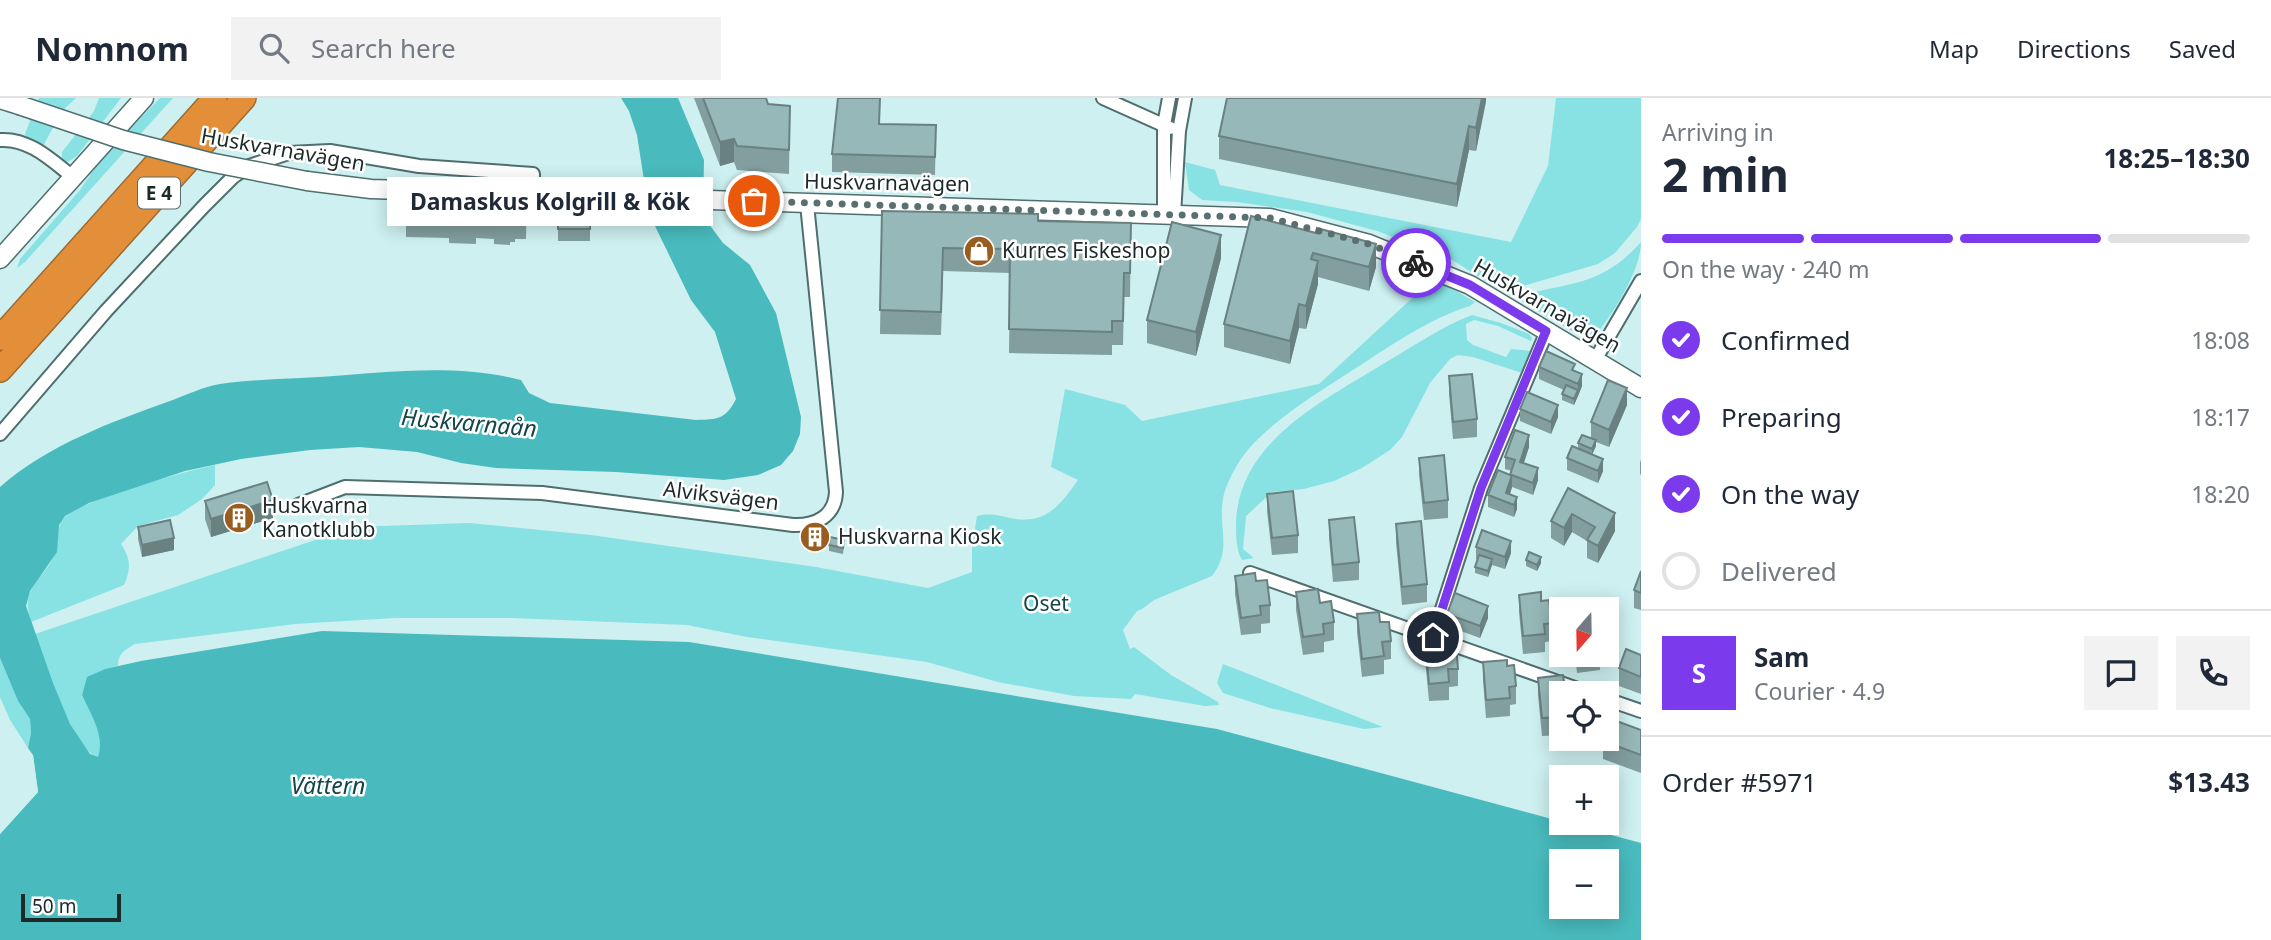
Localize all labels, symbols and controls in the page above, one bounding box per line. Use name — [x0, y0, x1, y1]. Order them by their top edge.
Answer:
search box — [231, 17, 721, 80]
text: Nomnom — [35, 26, 189, 71]
icon: search — [255, 29, 293, 67]
text: Search here — [311, 30, 456, 66]
text: Map — [1929, 32, 1979, 65]
text: Directions — [2017, 32, 2131, 65]
text: Saved — [2169, 32, 2236, 65]
text: Arriving in — [1662, 116, 1774, 148]
street label: Huskvarnavägen — [199, 121, 367, 177]
text: 18:25–18:30 — [2103, 140, 2250, 176]
text: 2 min — [1662, 143, 1789, 205]
street label: Huskvarnavägen — [804, 167, 970, 197]
pin — [724, 171, 784, 231]
callout: Damaskus Kolgrill & Kök — [386, 176, 712, 226]
road number: E 4 — [138, 178, 180, 208]
icon: bag — [735, 182, 773, 220]
text: Damaskus Kolgrill & Kök — [410, 185, 690, 217]
courier — [1381, 228, 1451, 298]
shop icon: Kurres Fiskeshop — [962, 234, 996, 268]
place label: Kurres Fiskeshop — [1002, 236, 1170, 264]
icon: bike — [1397, 244, 1435, 282]
street label: Huskvarnavägen — [1469, 252, 1626, 359]
text: On the way · 240 m — [1662, 253, 1869, 285]
icon: check — [1662, 321, 1700, 359]
text: Confirmed — [1721, 322, 1851, 358]
text: 18:08 — [2191, 324, 2250, 356]
icon: check — [1662, 398, 1700, 436]
text: Preparing — [1721, 399, 1842, 435]
water label: Huskvarnaån — [400, 400, 538, 444]
text: 18:17 — [2191, 401, 2250, 433]
street label: Alviksvägen — [662, 474, 781, 516]
icon: check — [1662, 475, 1700, 513]
text: On the way — [1721, 476, 1859, 512]
text: 18:20 — [2191, 478, 2250, 510]
place label: Huskvarna Kanotklubb — [262, 491, 375, 543]
building icon: Huskvarna Kanotklubb — [222, 501, 256, 535]
building icon: Huskvarna Kiosk — [798, 520, 832, 554]
place label: Huskvarna Kiosk — [838, 522, 1002, 550]
text: Delivered — [1721, 553, 1837, 589]
park label: Oset — [1023, 589, 1069, 617]
north arrow — [1549, 597, 1619, 667]
map controls — [1549, 597, 1619, 919]
pin — [1403, 607, 1463, 667]
icon: home — [1414, 618, 1452, 656]
button: chat — [2084, 636, 2158, 710]
button: phone — [2176, 636, 2250, 710]
text: Sam — [1754, 639, 1809, 675]
text: S — [1692, 655, 1706, 691]
text: Courier · 4.9 — [1754, 675, 1885, 707]
button: locate — [1549, 681, 1619, 751]
text: Order #5971 — [1662, 764, 1817, 800]
text: $13.43 — [2168, 764, 2250, 800]
button: + — [1549, 765, 1619, 835]
water label: Vättern — [291, 769, 365, 801]
button: − — [1549, 849, 1619, 919]
scale bar — [21, 891, 121, 923]
text: 50 m — [32, 893, 76, 919]

